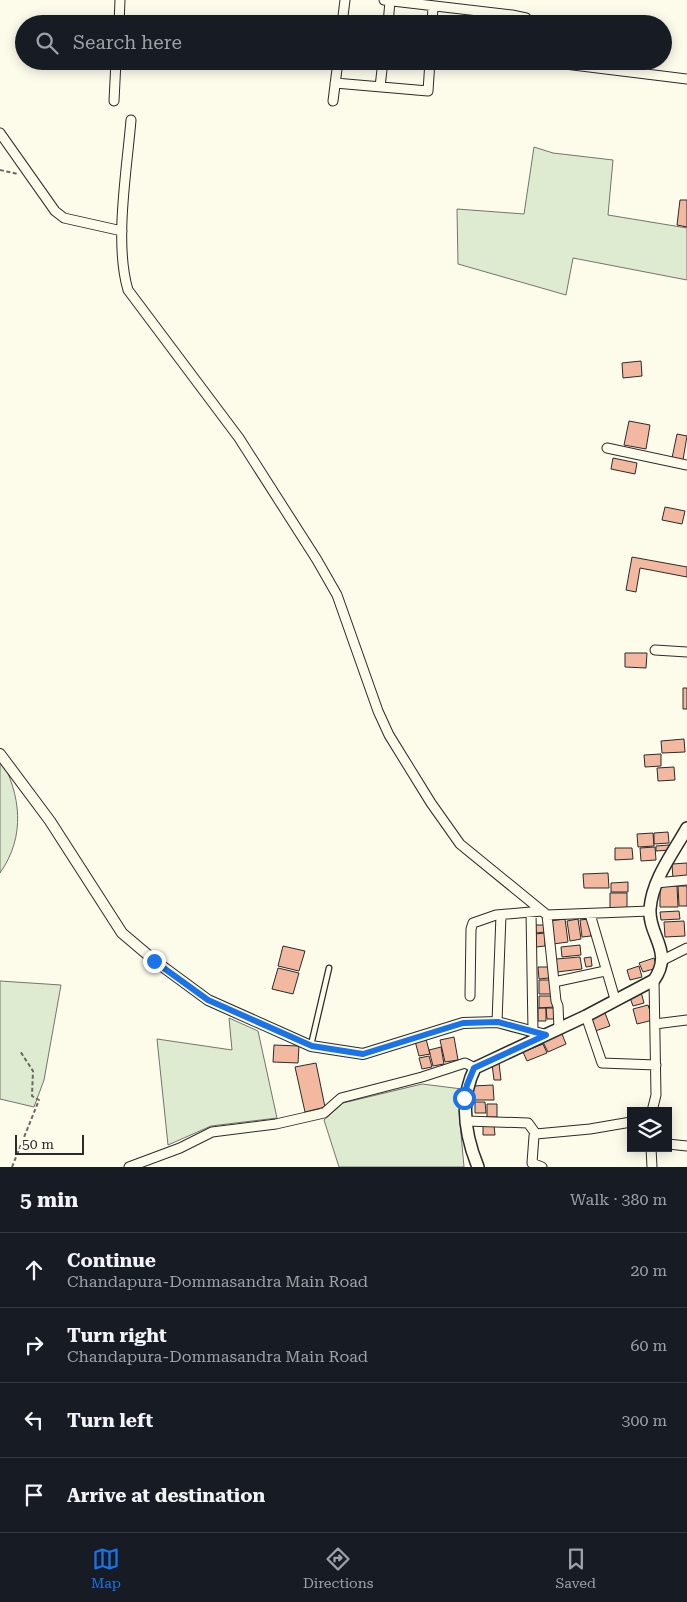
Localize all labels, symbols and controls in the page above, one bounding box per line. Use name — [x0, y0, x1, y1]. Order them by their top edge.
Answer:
search box — [15, 15, 672, 70]
icon: search — [33, 29, 61, 57]
text: Search here — [73, 31, 182, 54]
route end — [143, 950, 166, 973]
route start — [453, 1087, 476, 1110]
map controls — [627, 1107, 672, 1152]
button: layers — [627, 1107, 672, 1152]
scale bar — [15, 1132, 84, 1155]
text: 50 m — [22, 1136, 54, 1152]
text: 5 min — [20, 1188, 78, 1212]
text: Walk · 380 m — [570, 1190, 667, 1209]
text: Continue — [67, 1249, 156, 1272]
icon: ahead — [20, 1256, 48, 1284]
text: 20 m — [630, 1261, 667, 1280]
text: Chandapura-Dommasandra Main Road — [67, 1272, 368, 1291]
text: Turn right — [67, 1324, 167, 1347]
icon: right — [20, 1331, 48, 1359]
text: 60 m — [630, 1336, 667, 1355]
text: Chandapura-Dommasandra Main Road — [67, 1347, 368, 1366]
icon: left — [20, 1406, 48, 1434]
text: Turn left — [67, 1409, 153, 1432]
text: 300 m — [621, 1411, 667, 1430]
icon: arrive — [20, 1481, 48, 1509]
text: Arrive at destination — [67, 1484, 265, 1507]
tab: Map — [91, 1545, 121, 1591]
tab: Directions — [303, 1545, 373, 1591]
tab: Saved — [555, 1545, 596, 1591]

